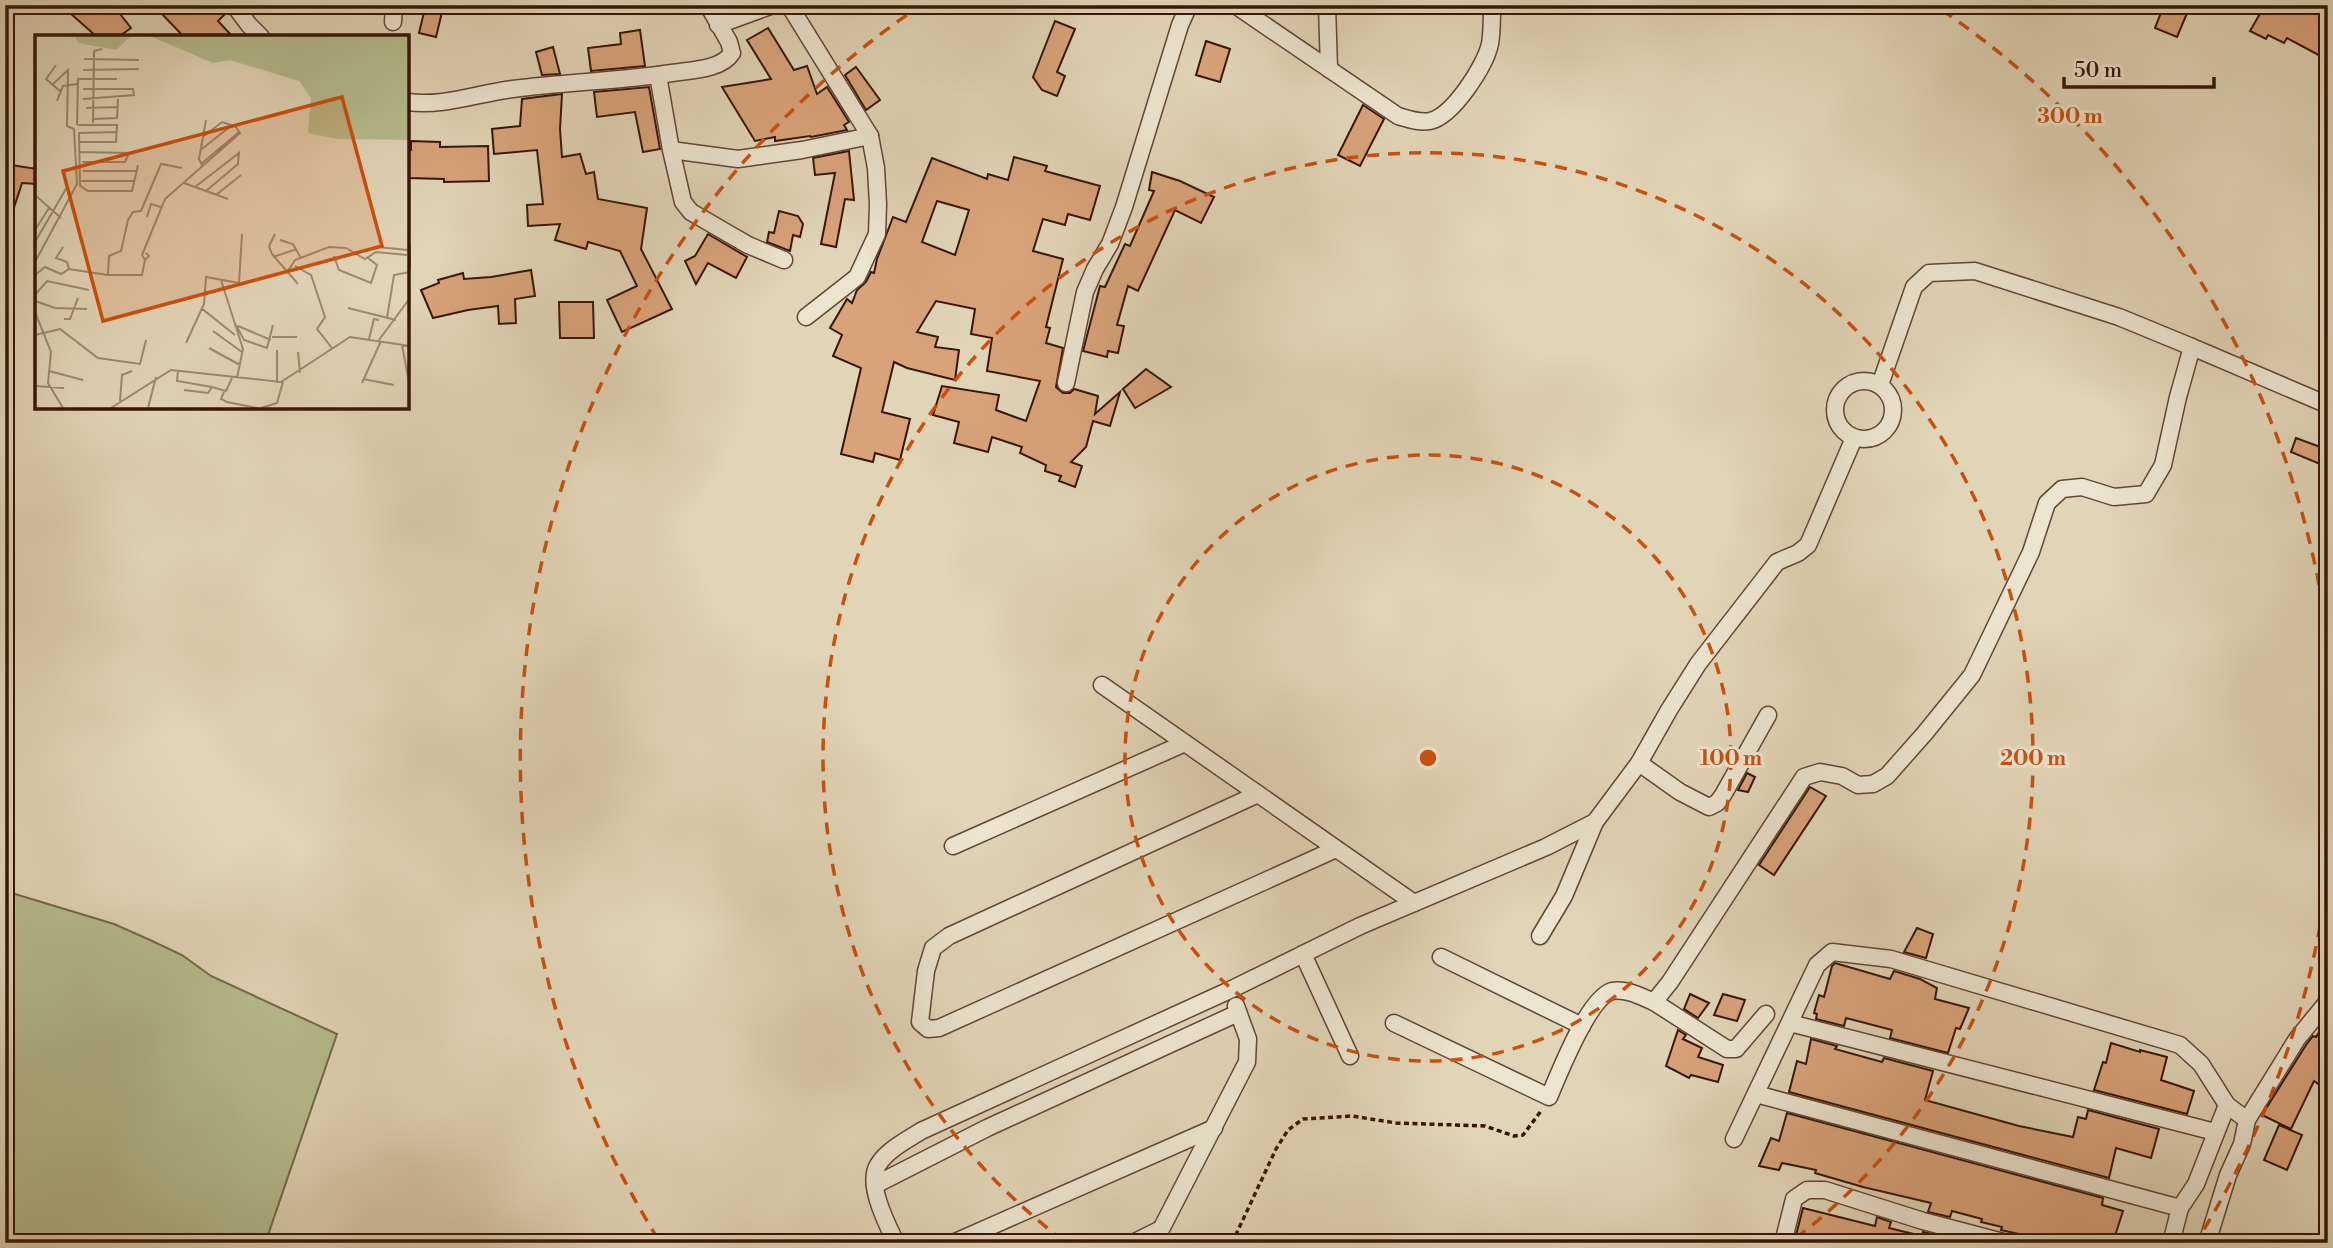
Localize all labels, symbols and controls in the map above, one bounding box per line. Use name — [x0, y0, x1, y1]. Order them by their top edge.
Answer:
inset map — [35, 35, 410, 410]
scale bar — [2064, 46, 2214, 90]
text: 50 m — [2074, 58, 2122, 84]
text: 300 m — [2037, 104, 2103, 130]
centre of rings — [1416, 746, 1440, 770]
text: 100 m — [1700, 746, 1762, 772]
text: 200 m — [2000, 746, 2066, 772]

